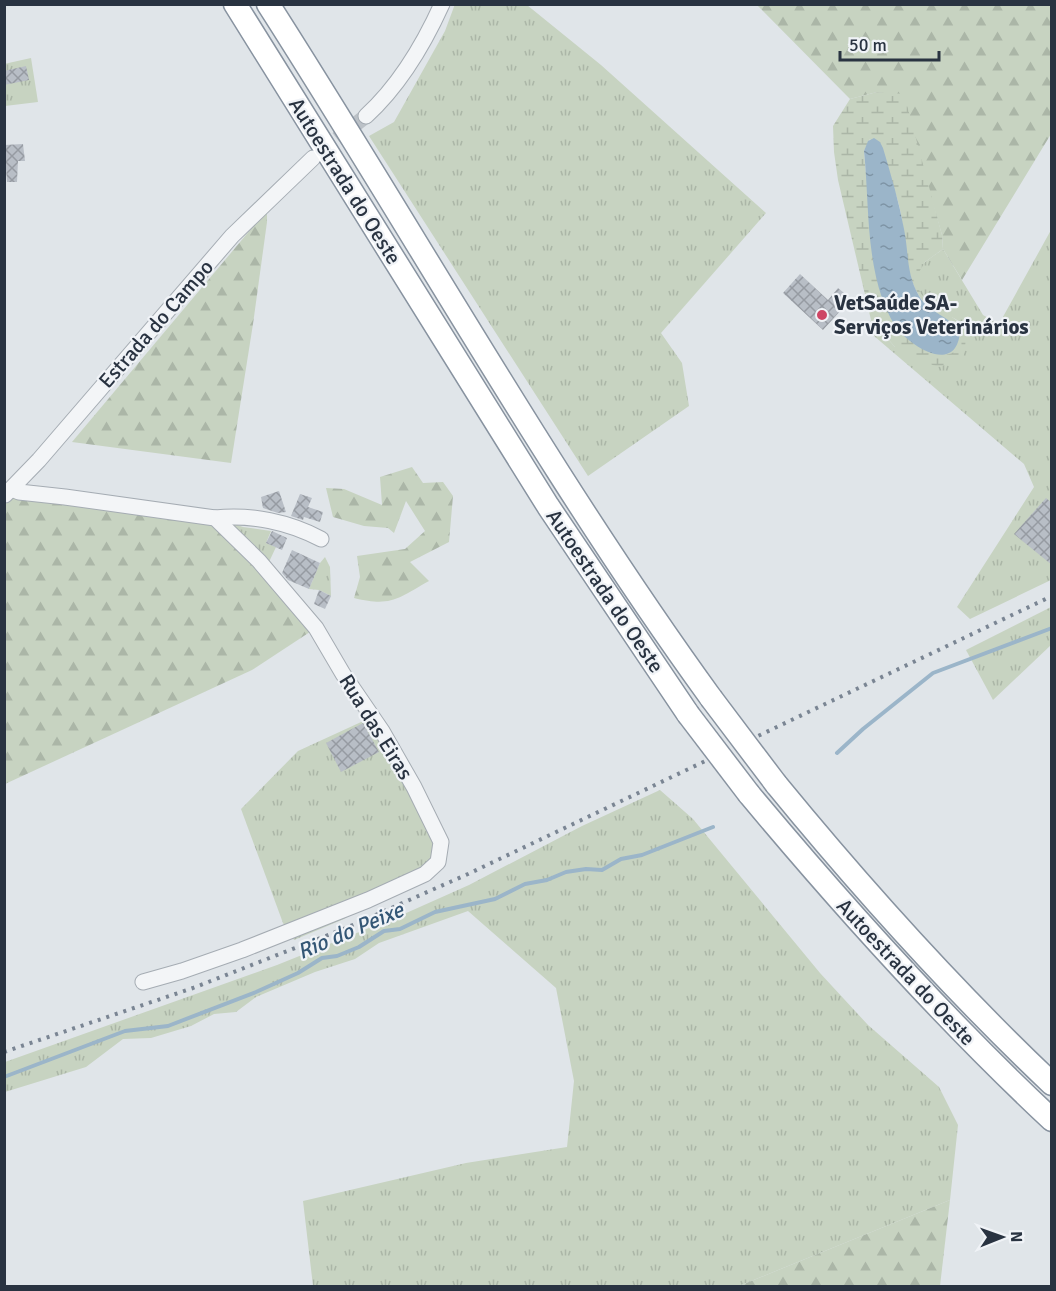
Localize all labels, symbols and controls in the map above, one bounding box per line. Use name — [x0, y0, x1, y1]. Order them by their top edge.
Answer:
scale bar — [840, 24, 939, 62]
text: 50 m — [849, 34, 887, 56]
street label: Autoestrada do Oeste — [283, 93, 407, 269]
street label: Estrada do Campo — [93, 254, 219, 394]
place label: VetSaúde SA- Serviços Veterinários — [834, 290, 1029, 340]
marker: VetSaúde SA- Serviços Veterinários — [815, 308, 829, 322]
street label: Autoestrada do Oeste — [541, 504, 669, 678]
street label: Rua das Eiras — [333, 669, 419, 785]
street label: Autoestrada do Oeste — [831, 893, 981, 1051]
water label: Rio do Peixe — [293, 896, 408, 965]
north arrow — [972, 1207, 1032, 1267]
text: N — [1006, 1231, 1026, 1242]

